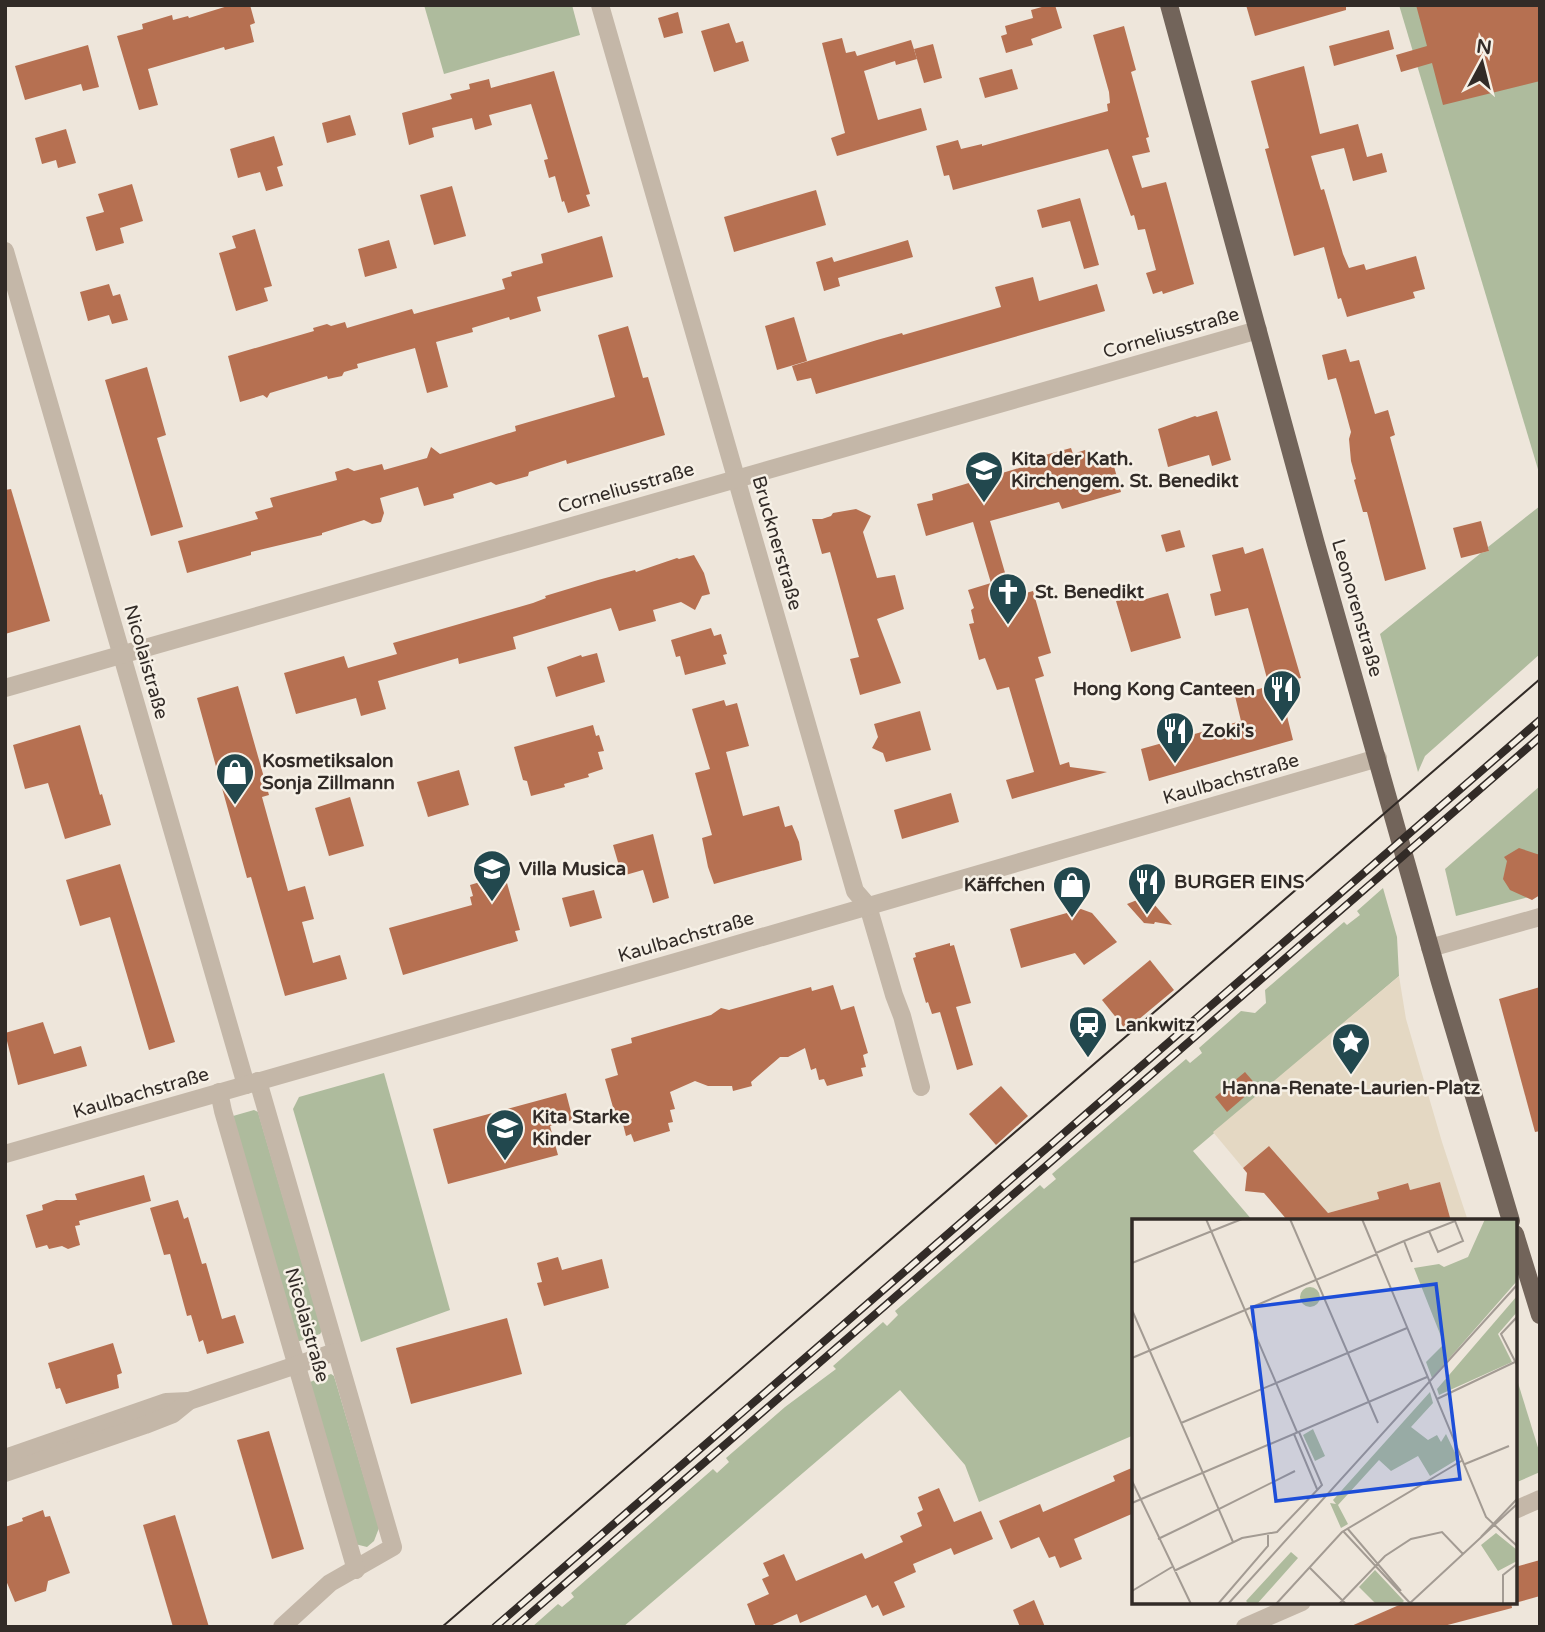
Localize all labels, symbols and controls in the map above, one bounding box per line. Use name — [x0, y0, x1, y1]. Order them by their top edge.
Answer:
north arrow — [1447, 28, 1517, 98]
text: N — [1475, 35, 1493, 59]
street label: Corneliusstraße — [1100, 303, 1242, 363]
place label: Kita der Kath. Kirchengem. St. Benedikt — [1011, 448, 1239, 493]
school or university icon: Kita der Kath. Kirchengem. St. Benedikt — [963, 449, 1005, 504]
street label: Corneliusstraße — [555, 458, 697, 518]
street label: Brucknerstraße — [747, 473, 807, 613]
street label: Leonorenstraße — [1327, 537, 1387, 679]
church icon: St. Benedikt — [987, 571, 1029, 626]
place label: St. Benedikt — [1035, 581, 1145, 603]
street label: Nicolaistraße — [119, 602, 173, 722]
restaurant icon: Hong Kong Canteen — [1261, 668, 1303, 723]
place label: Hong Kong Canteen — [1073, 678, 1255, 701]
restaurant icon: Zoki's — [1154, 710, 1196, 765]
place label: Zoki's — [1202, 720, 1254, 742]
street label: Kaulbachstraße — [1160, 749, 1302, 809]
place label: Kosmetiksalon Sonja Zillmann — [262, 750, 395, 795]
shop icon: Kosmetiksalon Sonja Zillmann — [214, 751, 256, 806]
school or university icon: Villa Musica — [471, 848, 513, 903]
place label: Villa Musica — [519, 858, 626, 880]
restaurant icon: BURGER EINS — [1126, 861, 1168, 916]
shop icon: Käffchen — [1051, 864, 1093, 919]
place label: BURGER EINS — [1174, 871, 1305, 893]
place label: Käffchen — [964, 874, 1045, 896]
street label: Kaulbachstraße — [615, 907, 757, 967]
station icon: Lankwitz — [1067, 1004, 1109, 1059]
place label: Lankwitz — [1115, 1014, 1196, 1036]
place icon: Hanna-Renate-Laurien-Platz — [1330, 1021, 1372, 1076]
street label: Kaulbachstraße — [70, 1063, 212, 1123]
place label: Hanna-Renate-Laurien-Platz — [1222, 1077, 1481, 1099]
place label: Kita Starke Kinder — [532, 1106, 630, 1150]
school or university icon: Kita Starke Kinder — [484, 1107, 526, 1162]
inset map — [1132, 1219, 1517, 1604]
street label: Nicolaistraße — [280, 1265, 334, 1385]

